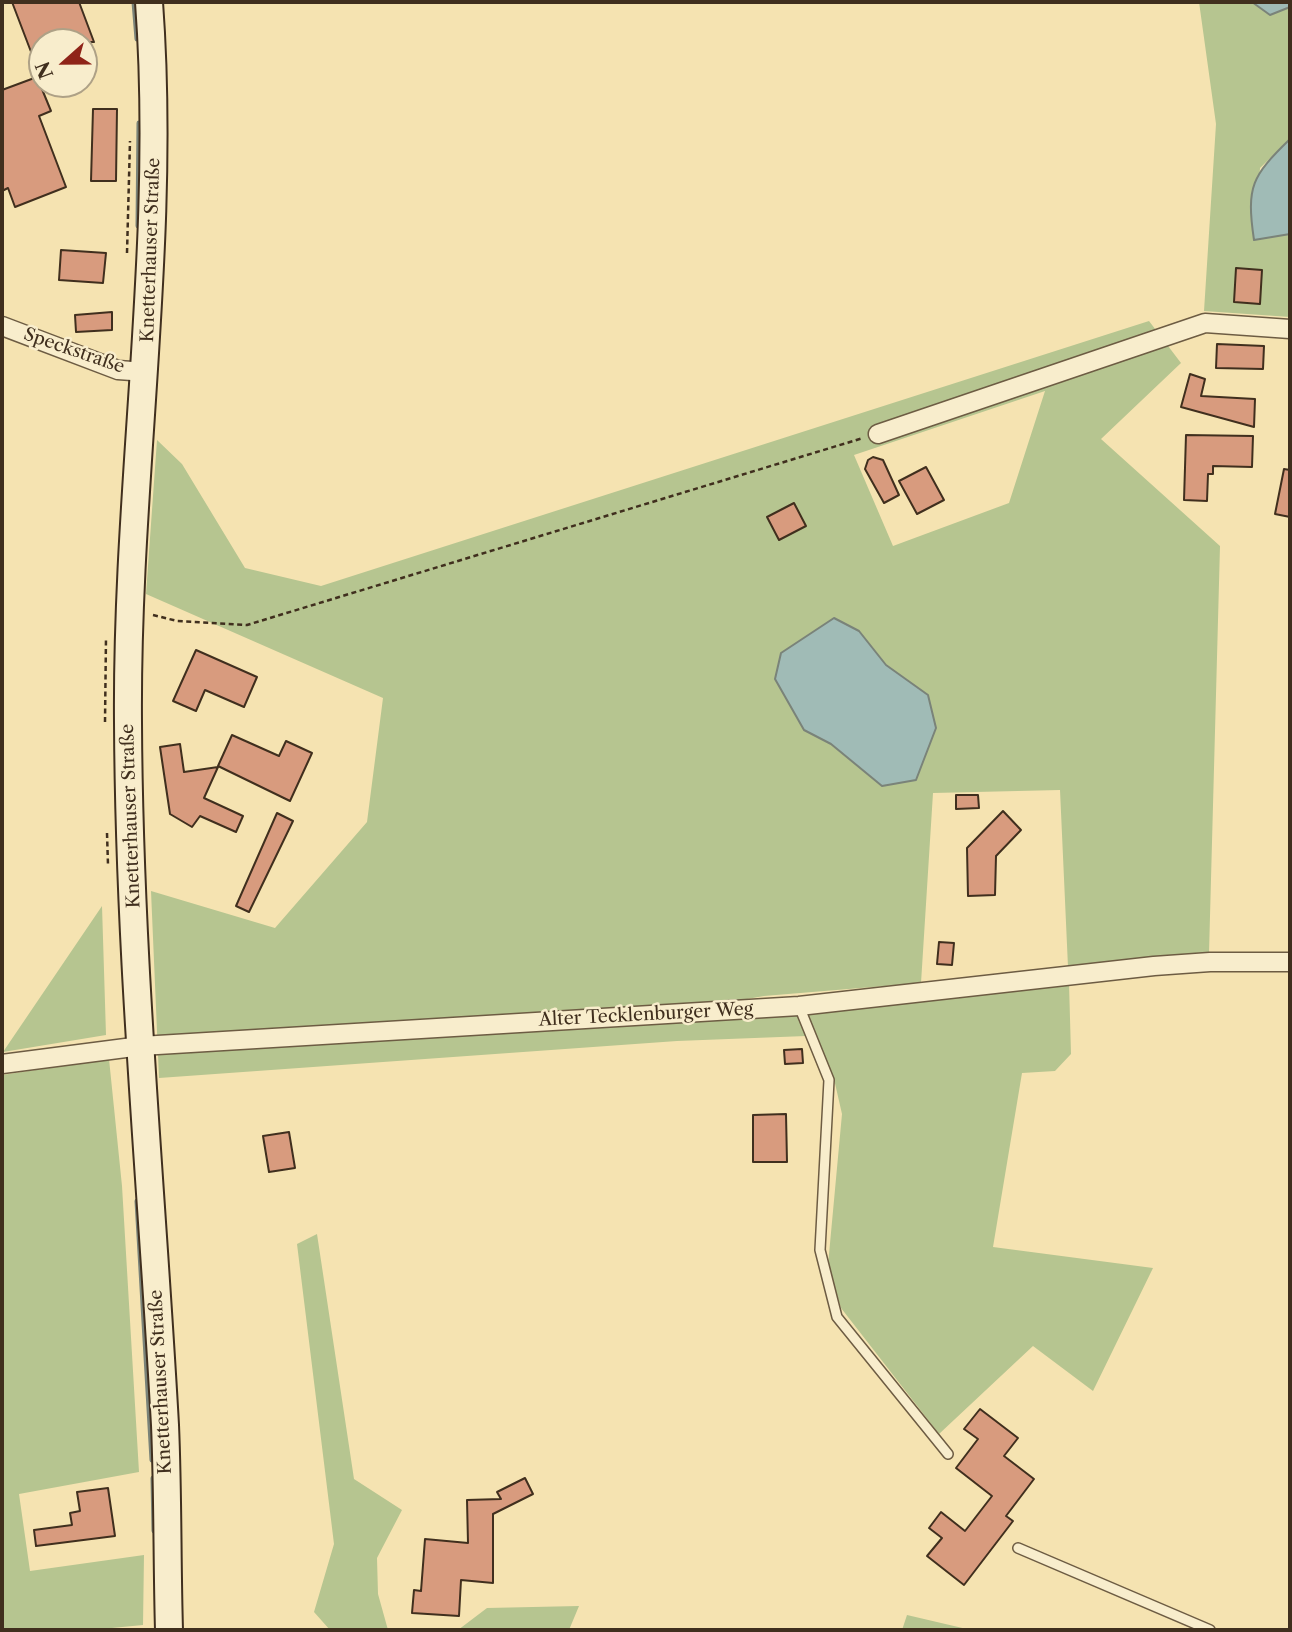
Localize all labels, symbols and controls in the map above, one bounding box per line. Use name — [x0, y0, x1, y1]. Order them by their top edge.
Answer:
north arrow — [28, 28, 98, 98]
text: N — [31, 58, 58, 82]
street label: Knetterhauser Straße — [137, 157, 165, 343]
street label: Speckstraße — [21, 324, 127, 378]
street label: Knetterhauser Straße — [117, 723, 145, 909]
street label: Alter Tecklenburger Weg — [538, 999, 754, 1031]
street label: Knetterhauser Straße — [145, 1289, 177, 1475]

